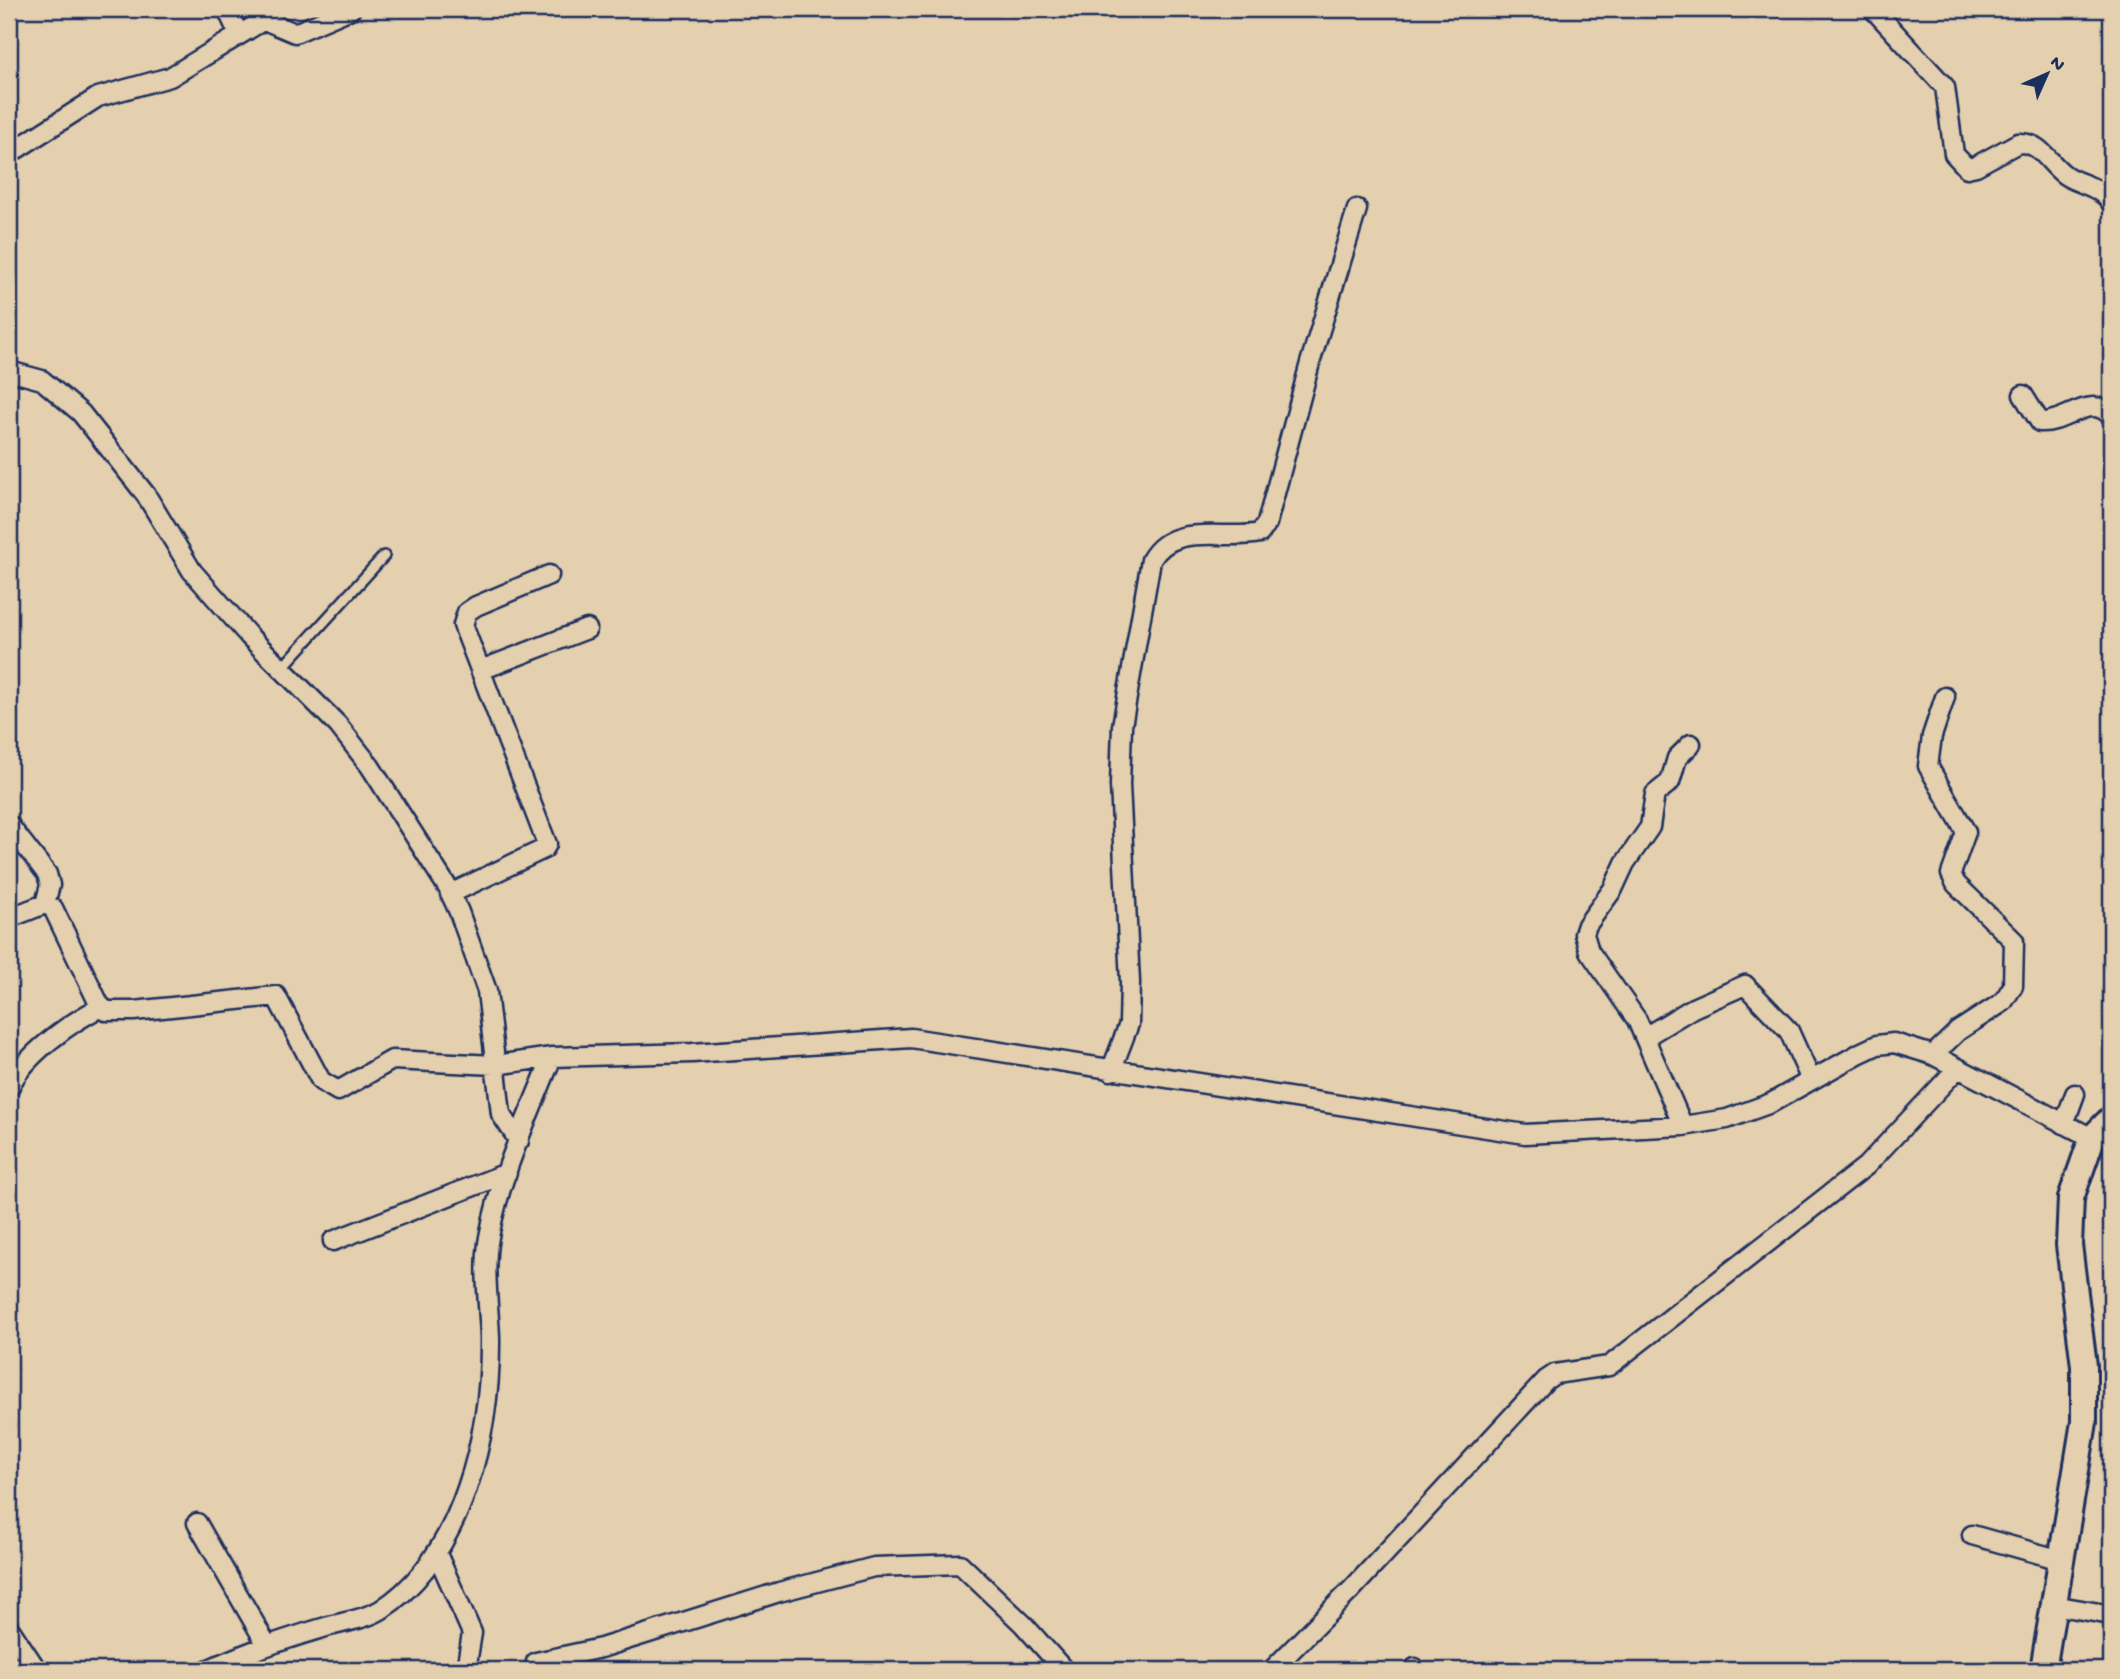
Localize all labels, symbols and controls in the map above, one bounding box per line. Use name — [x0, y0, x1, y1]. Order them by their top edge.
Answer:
north arrow — [2011, 38, 2082, 108]
text: N — [2044, 52, 2069, 77]

